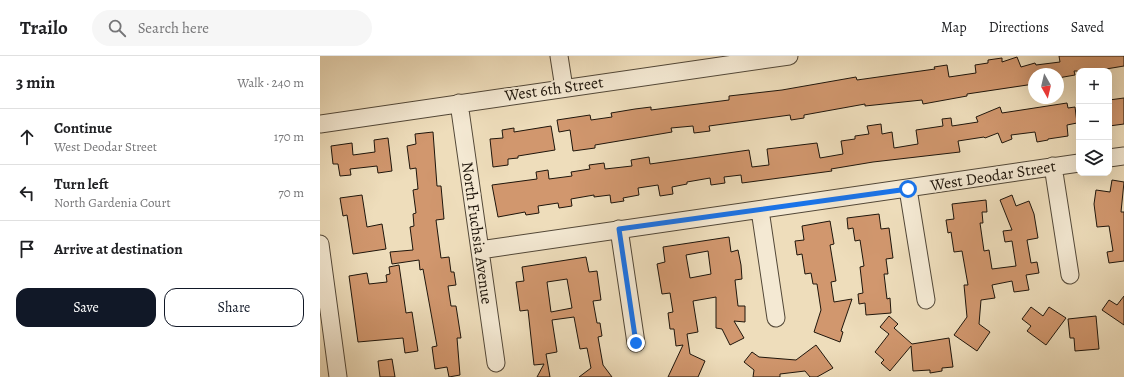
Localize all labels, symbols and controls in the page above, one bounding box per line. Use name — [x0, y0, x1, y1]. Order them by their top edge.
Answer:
search box — [92, 10, 372, 46]
text: Trailo — [20, 15, 68, 41]
icon: search — [106, 17, 128, 39]
text: Search here — [138, 18, 209, 38]
text: Map — [941, 18, 967, 37]
text: Directions — [989, 18, 1049, 37]
text: Saved — [1071, 18, 1104, 37]
north arrow — [1028, 68, 1064, 104]
map controls — [1076, 68, 1112, 176]
button: + — [1076, 68, 1112, 104]
text: 3 min — [16, 71, 55, 94]
street label: West 6th Street — [502, 71, 605, 107]
text: Walk · 240 m — [237, 74, 304, 91]
button: − — [1076, 104, 1112, 140]
text: Continue — [54, 118, 112, 138]
icon: ahead — [16, 126, 38, 148]
text: 170 m — [274, 128, 304, 145]
text: West Deodar Street — [54, 138, 157, 155]
button: layers — [1076, 140, 1112, 176]
street label: West Deodar Street — [928, 155, 1057, 197]
street label: North Fuchsia Avenue — [456, 160, 498, 306]
text: Turn left — [54, 174, 109, 194]
route start — [899, 180, 917, 198]
icon: left — [16, 182, 38, 204]
text: 70 m — [278, 184, 304, 201]
text: North Gardenia Court — [54, 194, 171, 211]
icon: arrive — [16, 238, 38, 260]
text: Arrive at destination — [54, 239, 183, 259]
button: Save — [16, 288, 156, 327]
button: Share — [164, 288, 304, 327]
route end — [627, 334, 645, 352]

